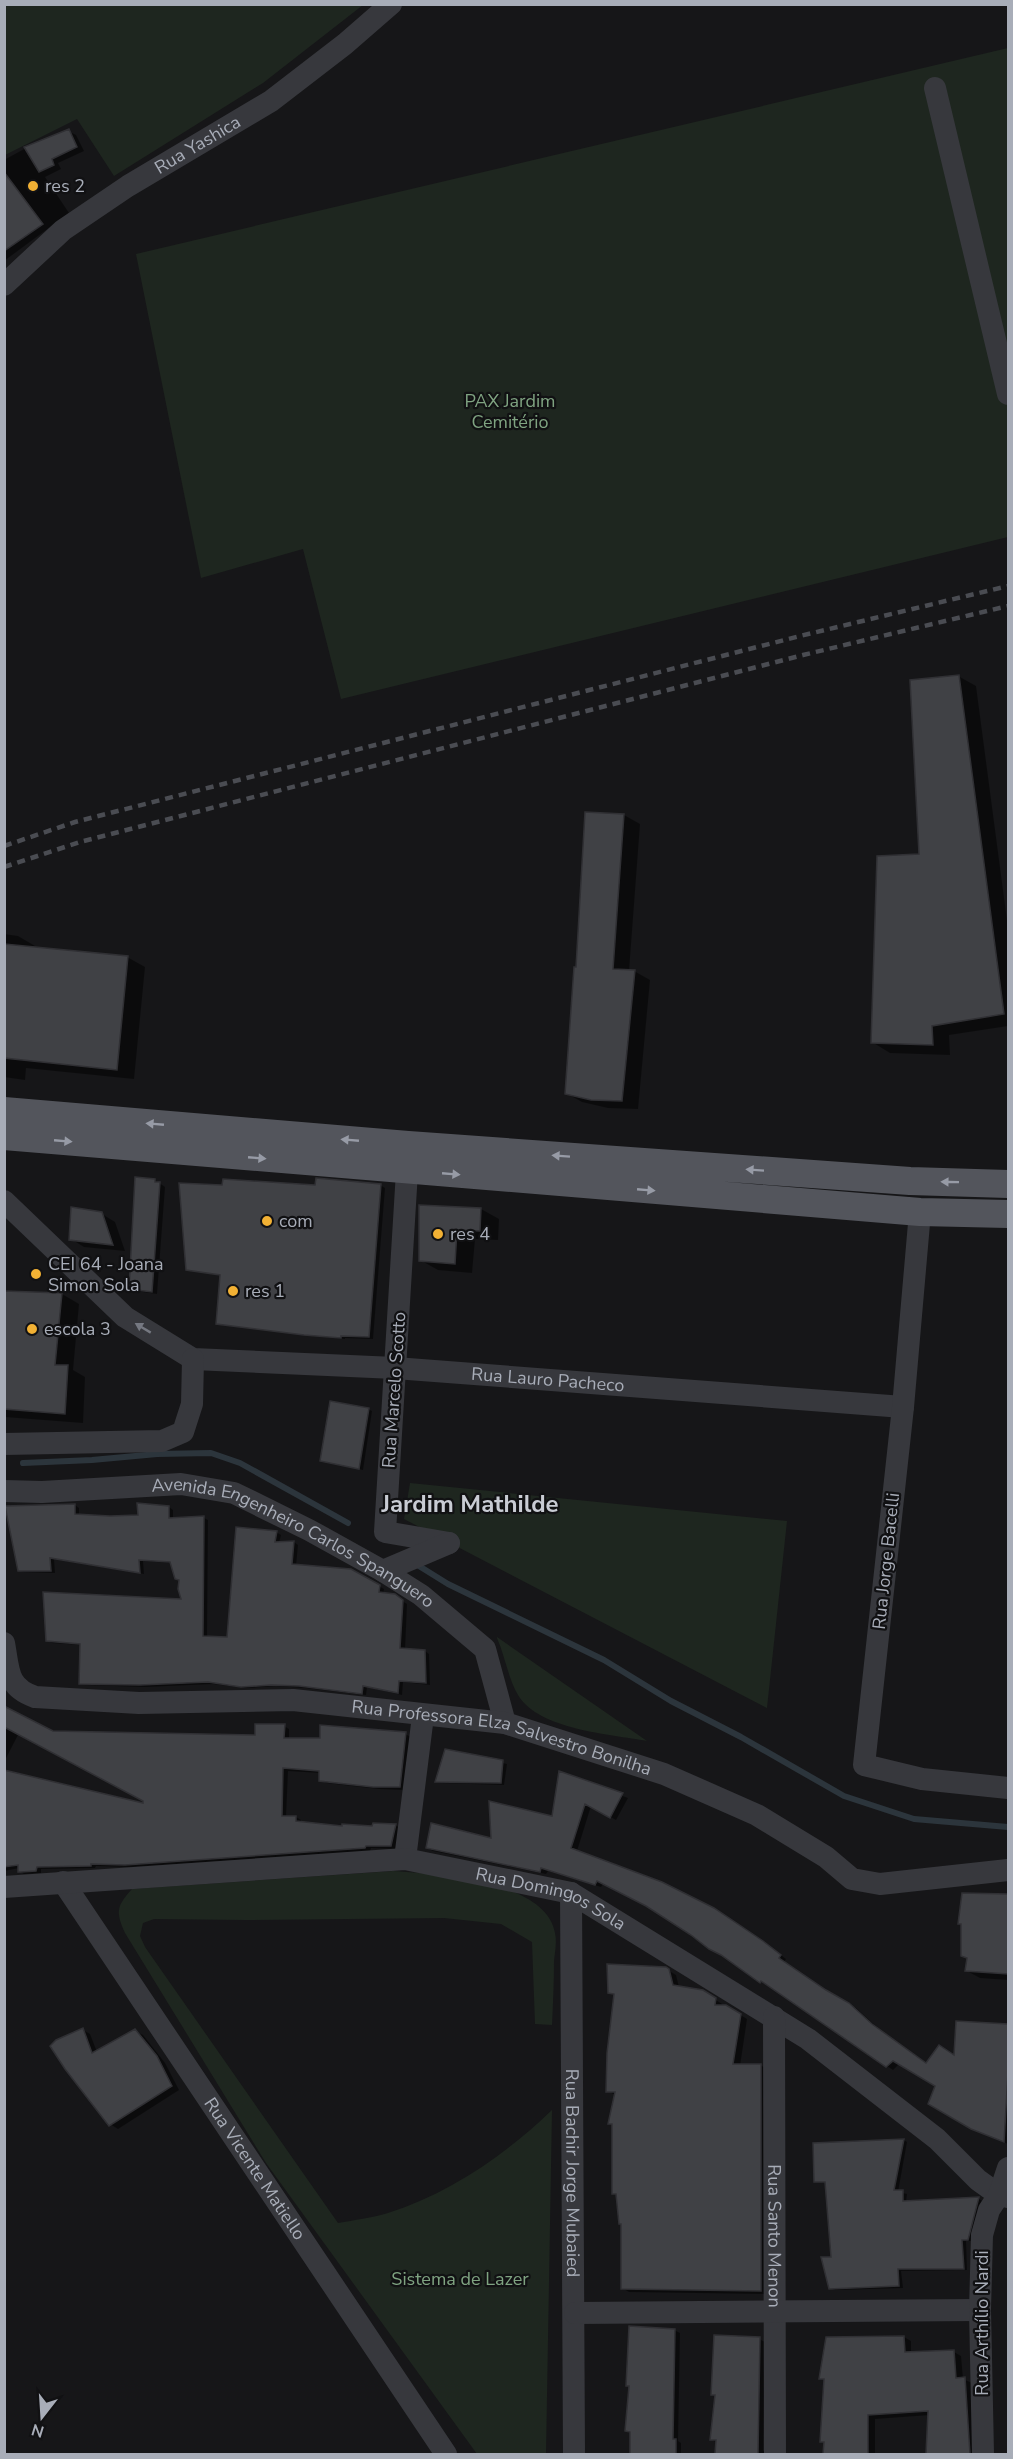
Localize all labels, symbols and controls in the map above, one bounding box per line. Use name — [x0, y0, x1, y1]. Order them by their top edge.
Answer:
street label: Rua Yashica — [150, 110, 245, 180]
place label: res 2 — [45, 174, 85, 198]
marker: res 2 — [26, 179, 40, 193]
park label: PAX Jardim Cemitério — [464, 389, 556, 434]
one-way arrow — [146, 1119, 165, 1129]
one-way arrow — [340, 1135, 359, 1145]
one-way arrow — [53, 1136, 72, 1146]
one-way arrow — [551, 1151, 570, 1161]
one-way arrow — [248, 1153, 267, 1163]
one-way arrow — [746, 1165, 765, 1175]
one-way arrow — [442, 1169, 461, 1179]
one-way arrow — [941, 1177, 960, 1187]
one-way arrow — [636, 1185, 655, 1195]
place label: com — [279, 1209, 313, 1233]
marker: com — [260, 1214, 274, 1228]
place label: res 4 — [450, 1222, 490, 1246]
marker: res 4 — [431, 1227, 445, 1241]
place label: CEI 64 - Joana Simon Sola — [48, 1252, 163, 1297]
marker: CEI 64 - Joana Simon Sola — [29, 1267, 43, 1281]
place label: res 1 — [245, 1279, 285, 1303]
marker: res 1 — [226, 1284, 240, 1298]
street label: Rua Marcelo Scotto — [377, 1311, 411, 1469]
place label: escola 3 — [44, 1317, 111, 1341]
marker: escola 3 — [25, 1322, 39, 1336]
one-way arrow — [135, 1323, 151, 1334]
street label: Rua Lauro Pacheco — [470, 1362, 625, 1398]
street label: Avenida Engenheiro Carlos Spanguero — [151, 1472, 440, 1613]
district label: Jardim Mathilde — [380, 1488, 559, 1520]
street label: Rua Jorge Bacelli — [867, 1491, 905, 1631]
street label: Rua Professora Elza Salvestro Bonilha — [350, 1694, 655, 1781]
street label: Rua Domingos Sola — [473, 1862, 630, 1936]
street label: Rua Bachir Jorge Mubaied — [560, 2069, 585, 2277]
street label: Rua Vicente Matiello — [199, 2093, 311, 2245]
street label: Rua Santo Menon — [762, 2164, 787, 2308]
street label: Rua Arthílio Nardi — [970, 2250, 994, 2396]
park label: Sistema de Lazer — [391, 2267, 529, 2291]
north arrow — [12, 2387, 72, 2447]
text: N — [29, 2418, 47, 2443]

